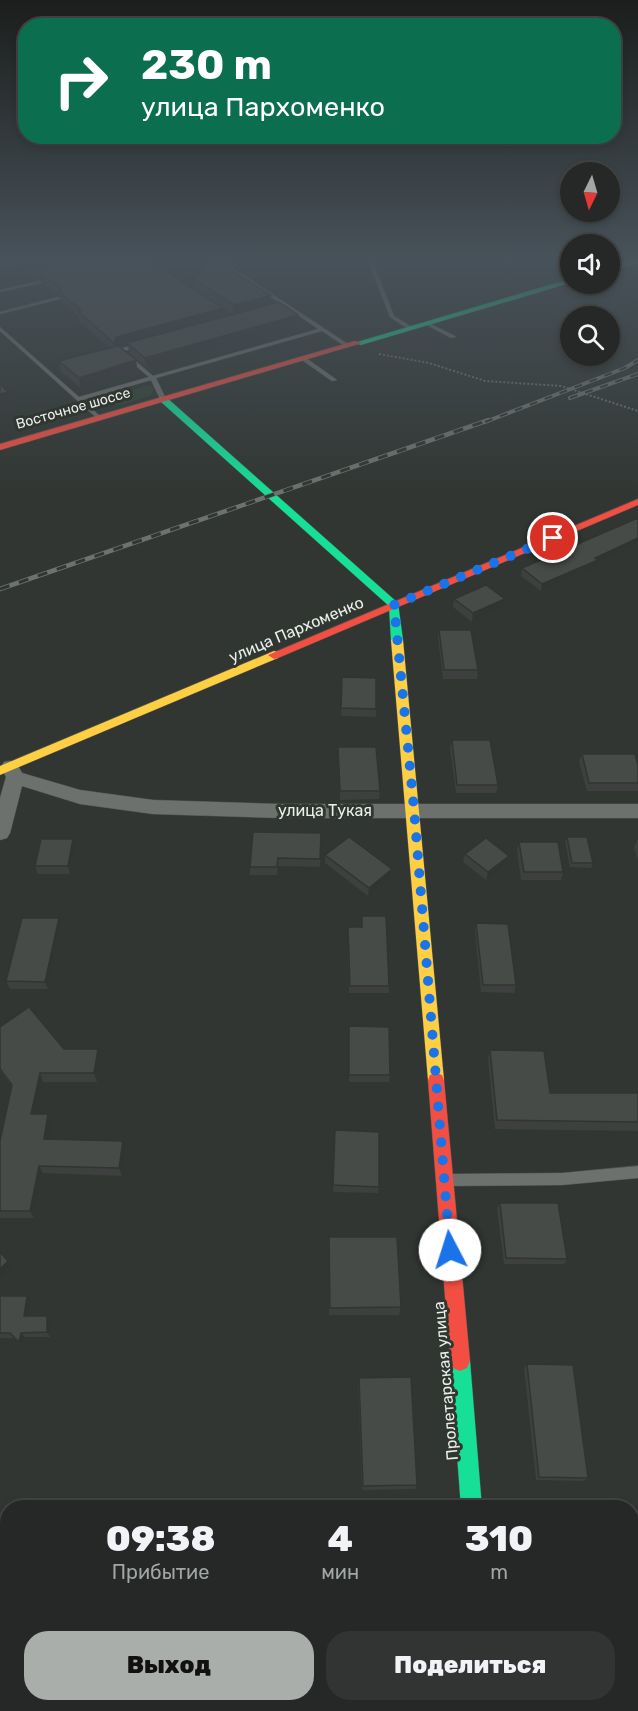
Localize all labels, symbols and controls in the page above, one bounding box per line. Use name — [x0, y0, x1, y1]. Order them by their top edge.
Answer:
text: 230 m — [141, 40, 272, 90]
icon: right — [42, 42, 120, 120]
text: улица Пархоменко — [141, 91, 385, 123]
north arrow — [560, 162, 620, 222]
map controls — [560, 162, 620, 366]
button: sound — [560, 234, 620, 294]
button: search — [560, 306, 620, 366]
street label: Восточное шоссе — [14, 384, 132, 433]
pin — [527, 512, 578, 563]
icon: arrive — [536, 521, 569, 554]
street label: улица Пархоменко — [226, 592, 366, 666]
street label: улица Тукая — [278, 801, 372, 820]
position arrow — [418, 1218, 482, 1282]
street label: Пролетарская улица — [429, 1301, 462, 1461]
text: 09:38 — [106, 1517, 215, 1560]
text: 4 — [327, 1517, 353, 1560]
text: 310 — [465, 1517, 533, 1560]
text: Прибытие — [112, 1560, 209, 1584]
text: мин — [321, 1560, 359, 1584]
text: m — [490, 1560, 508, 1584]
button: Выход — [24, 1631, 314, 1700]
button: Поделиться — [326, 1631, 615, 1700]

